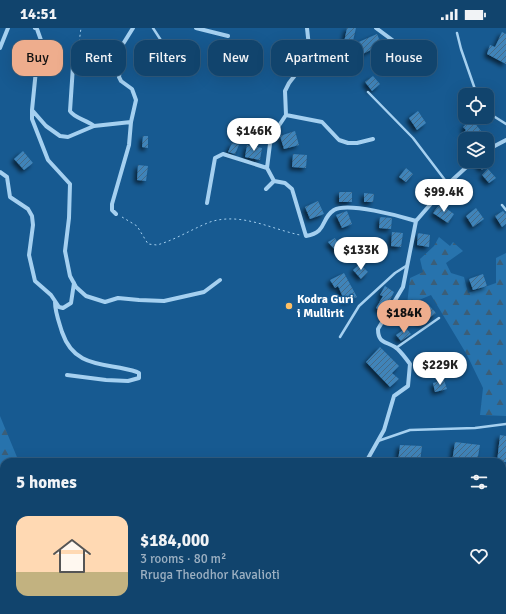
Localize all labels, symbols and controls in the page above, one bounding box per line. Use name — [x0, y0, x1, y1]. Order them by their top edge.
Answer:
text: 14:51 — [20, 5, 57, 23]
chip: Buy — [12, 40, 63, 76]
chip: Rent — [71, 40, 126, 76]
chip: Filters — [134, 40, 200, 76]
chip: New — [208, 40, 263, 76]
chip: Apartment — [271, 40, 363, 76]
chip: House — [371, 40, 437, 76]
map controls — [458, 88, 494, 168]
button: locate — [458, 88, 494, 124]
pin: $146K — [226, 118, 282, 152]
text: $146K — [236, 123, 272, 139]
button: layers — [458, 132, 494, 168]
pin: $99.4K — [411, 179, 477, 213]
text: $99.4K — [424, 184, 464, 200]
pin: $133K — [333, 237, 389, 271]
text: $133K — [343, 242, 379, 258]
place label: Kodra Guri i Mullirit — [297, 292, 354, 321]
pin: $184K — [376, 300, 432, 334]
marker: Kodra Guri i Mullirit — [284, 301, 294, 311]
text: $184K — [386, 305, 422, 321]
pin: $229K — [412, 352, 468, 386]
text: $229K — [422, 357, 458, 373]
icon: filters — [468, 471, 490, 493]
text: 5 homes — [16, 472, 77, 493]
text: $184,000 — [140, 530, 209, 551]
icon: home — [48, 532, 96, 580]
icon: heart — [468, 545, 490, 567]
text: 3 rooms · 80 m² — [140, 551, 226, 567]
text: Rruga Theodhor Kavalioti — [140, 567, 280, 583]

